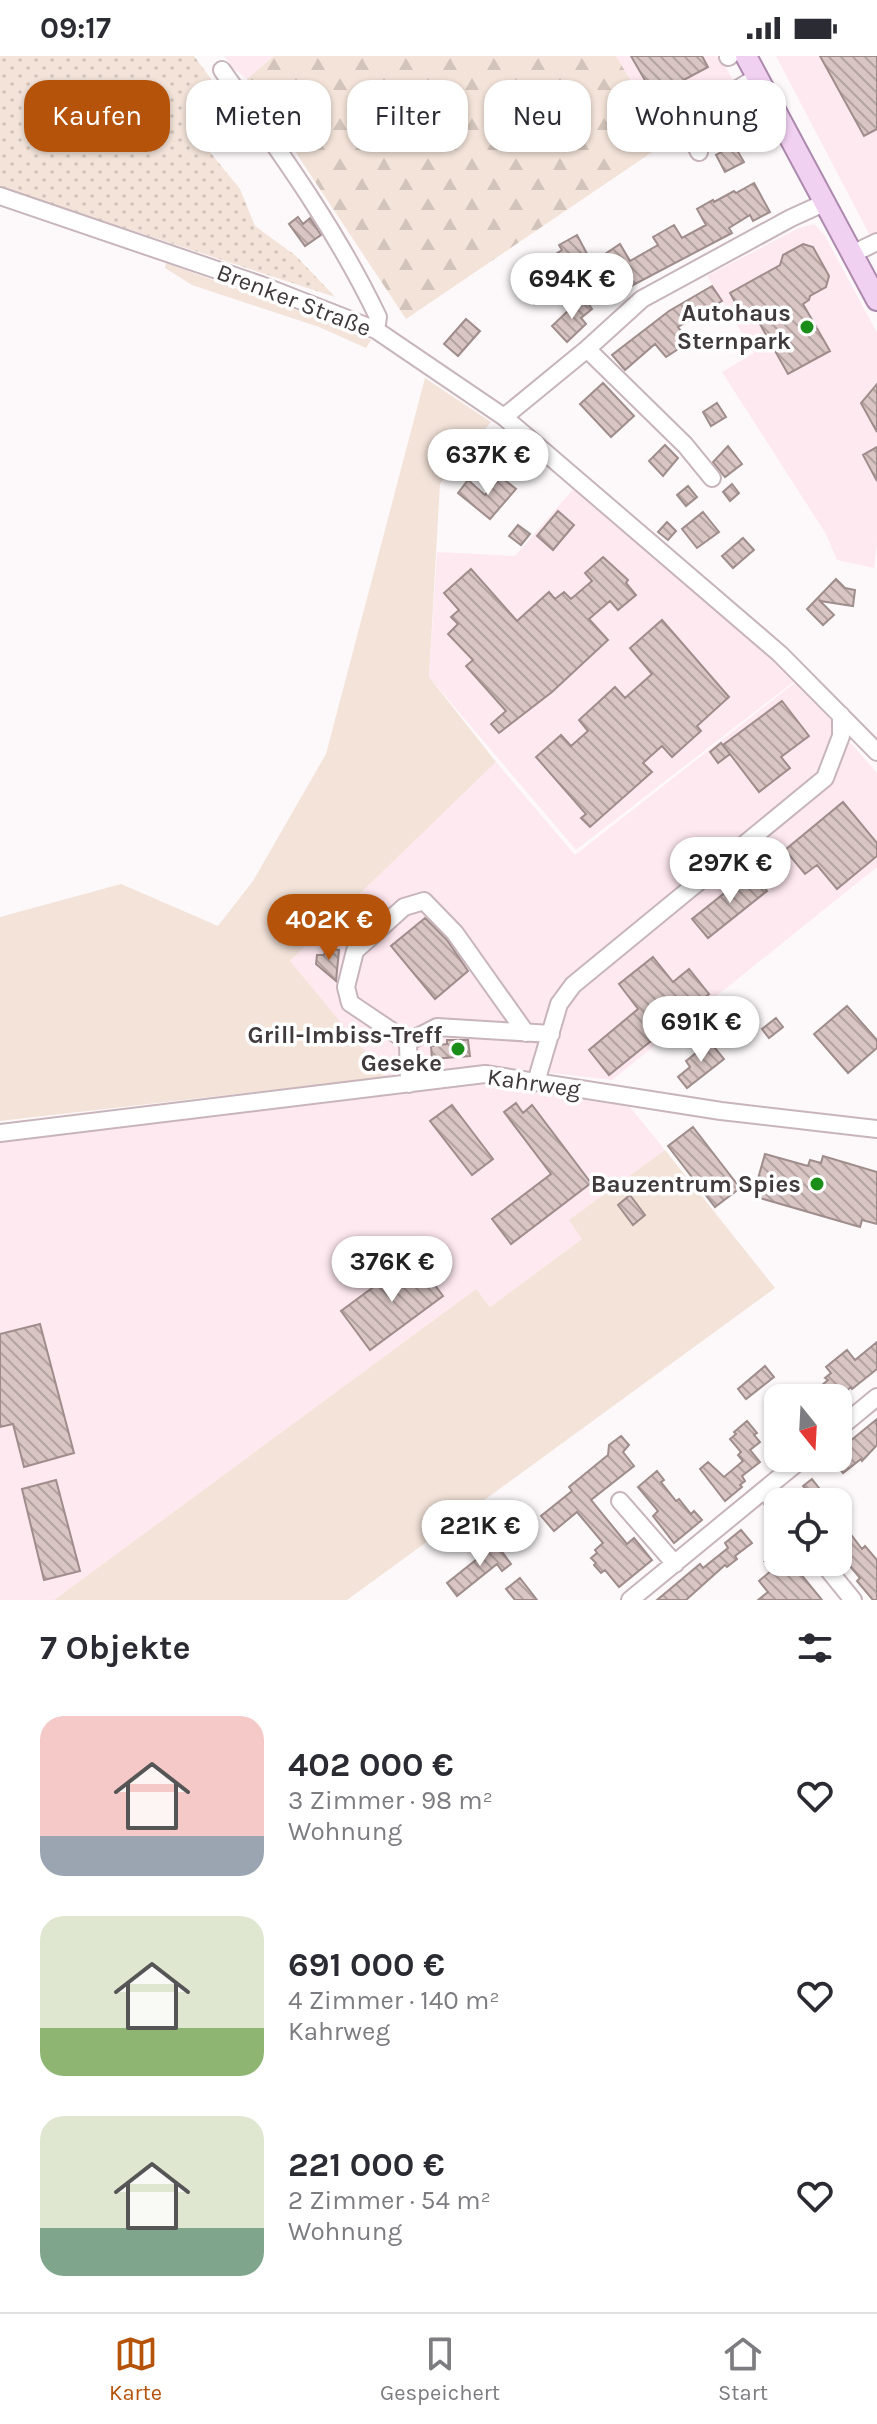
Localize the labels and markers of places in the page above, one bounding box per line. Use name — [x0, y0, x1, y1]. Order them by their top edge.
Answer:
pin: 694K € — [507, 253, 637, 321]
place label: Autohaus Sternpark — [677, 299, 791, 355]
marker: Autohaus Sternpark — [798, 318, 816, 336]
pin: 637K € — [423, 429, 553, 497]
pin: 297K € — [665, 837, 795, 905]
pin: 402K € — [264, 894, 394, 962]
pin: 691K € — [636, 996, 766, 1064]
place label: Grill-Imbiss-Treff Geseke — [247, 1021, 442, 1077]
marker: Grill-Imbiss-Treff Geseke — [449, 1040, 467, 1058]
place label: Bauzentrum Spies — [591, 1170, 801, 1198]
marker: Bauzentrum Spies — [808, 1175, 826, 1193]
pin: 376K € — [327, 1236, 457, 1304]
pin: 221K € — [415, 1500, 545, 1568]

